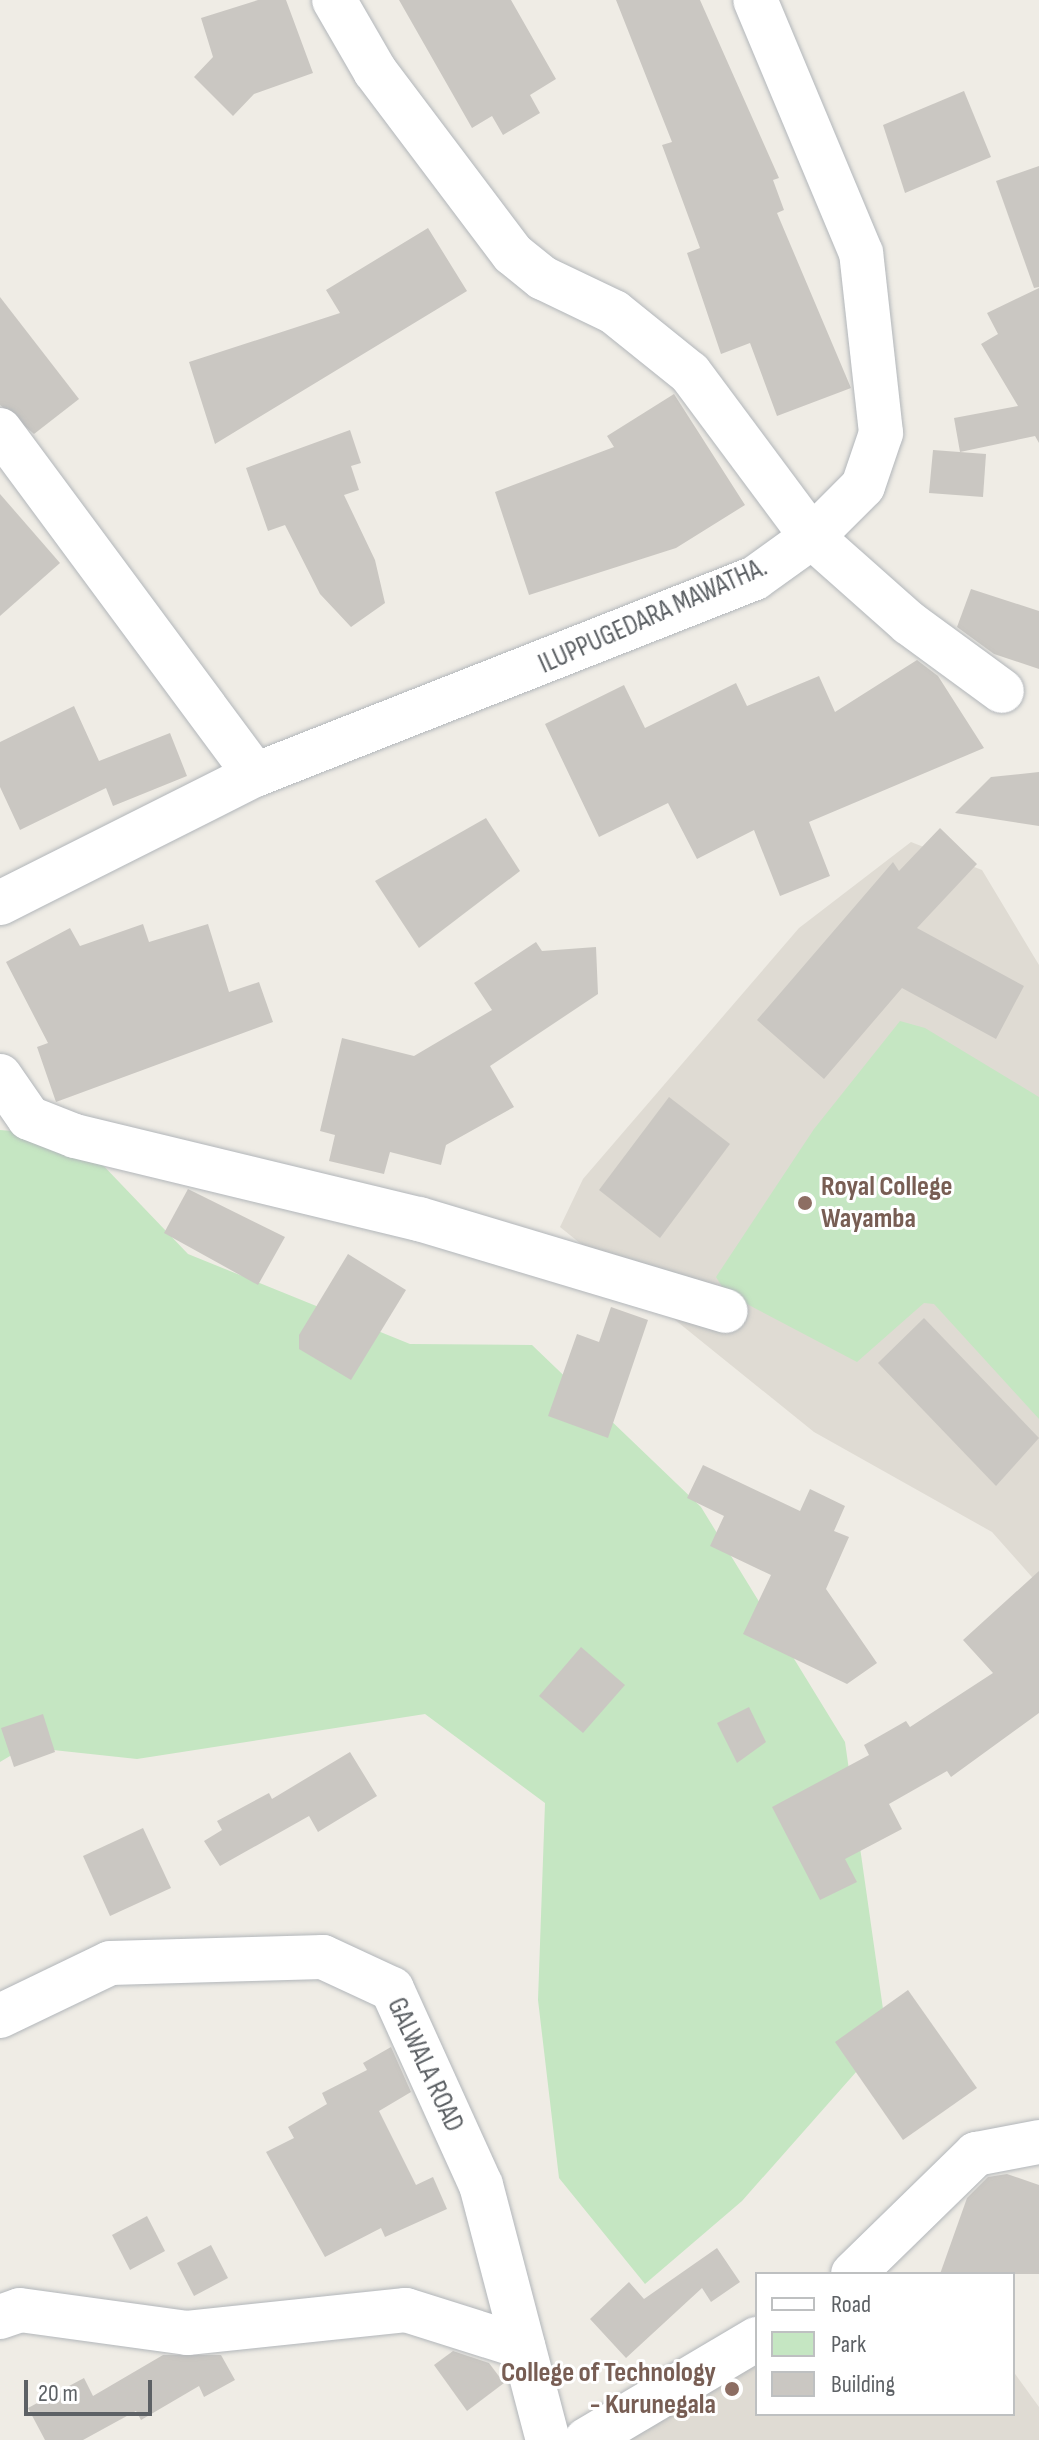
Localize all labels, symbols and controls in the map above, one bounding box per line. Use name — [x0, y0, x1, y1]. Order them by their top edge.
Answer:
street label: ILUPPUGEDARA MAWATHA. — [534, 551, 772, 681]
place label: Royal College Wayamba — [821, 1170, 952, 1236]
marker: Royal College Wayamba — [796, 1194, 814, 1212]
street label: GALWALA ROAD — [379, 1993, 471, 2137]
legend — [755, 2272, 1015, 2416]
text: Road — [831, 2290, 871, 2319]
text: Park — [831, 2330, 866, 2359]
place label: College of Technology - Kurunegala — [501, 2356, 716, 2422]
scale bar — [28, 2364, 156, 2414]
text: Building — [831, 2370, 895, 2399]
text: 20 m — [38, 2379, 78, 2408]
marker: College of Technology - Kurunegala — [723, 2380, 741, 2398]

